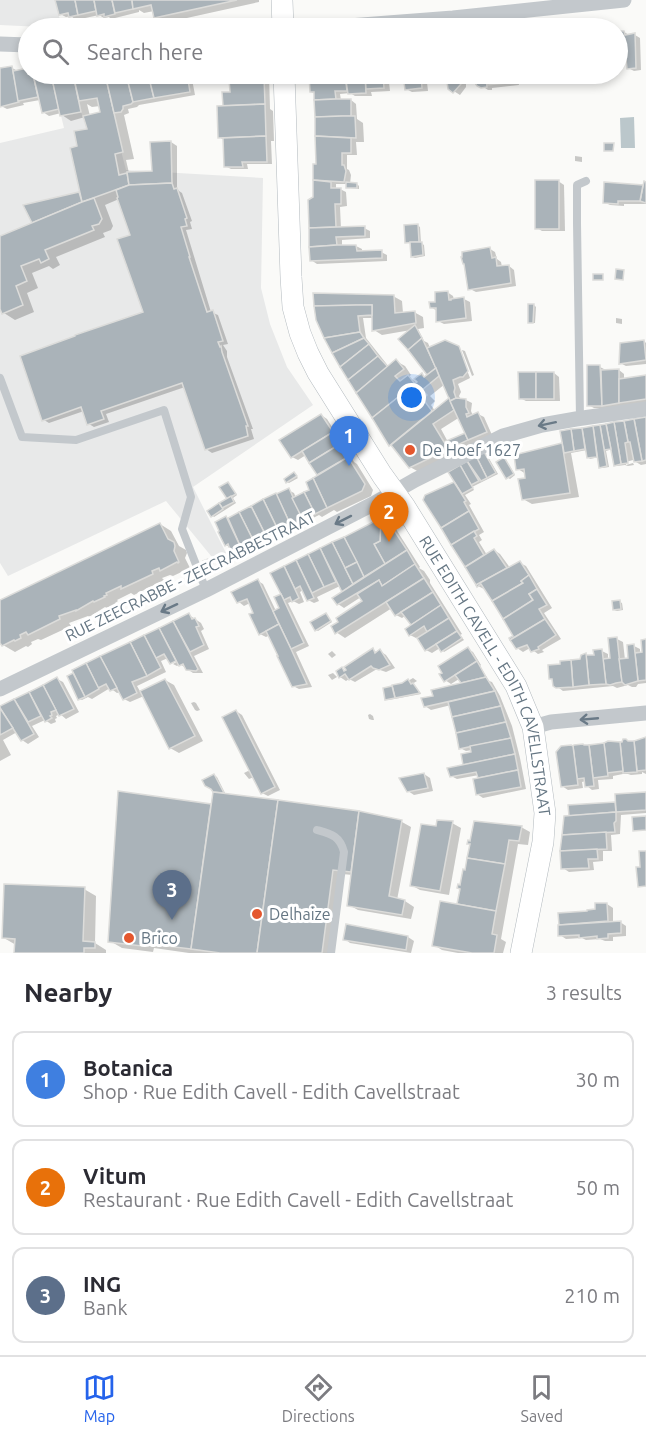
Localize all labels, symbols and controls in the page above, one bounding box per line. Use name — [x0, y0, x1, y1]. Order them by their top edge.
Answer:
search box — [18, 18, 628, 84]
icon: search — [39, 35, 72, 68]
text: Search here — [87, 39, 203, 64]
your location — [397, 383, 426, 412]
pin: 1 — [330, 416, 368, 466]
one-way arrow — [537, 419, 556, 431]
place label: De Hoef 1627 — [422, 441, 521, 459]
marker: De Hoef 1627 — [403, 443, 417, 457]
pin: 2 — [370, 492, 408, 542]
street label: RUE ZEECRABBE - ZEECRABBESTRAAT — [62, 507, 318, 645]
one-way arrow — [334, 514, 352, 526]
street label: RUE EDITH CAVELL - EDITH CAVELLSTRAAT — [416, 532, 554, 817]
one-way arrow — [161, 603, 179, 615]
one-way arrow — [580, 714, 600, 725]
pin: 3 — [152, 870, 192, 920]
place label: Delhaize — [269, 905, 331, 923]
marker: Delhaize — [250, 907, 264, 921]
place label: Brico — [141, 929, 178, 947]
marker: Brico — [122, 931, 136, 945]
text: Nearby — [24, 978, 112, 1007]
text: 3 results — [546, 981, 622, 1004]
text: Botanica — [83, 1055, 173, 1080]
text: 1 — [40, 1068, 51, 1091]
text: 30 m — [576, 1068, 620, 1091]
text: Shop · Rue Edith Cavell - Edith Cavellstraat — [83, 1080, 460, 1103]
text: Vitum — [83, 1163, 147, 1188]
text: 2 — [40, 1176, 51, 1199]
text: 50 m — [576, 1176, 620, 1199]
text: Restaurant · Rue Edith Cavell - Edith Cavellstraat — [83, 1188, 513, 1211]
text: ING — [83, 1271, 121, 1296]
text: 3 — [40, 1284, 51, 1307]
text: 210 m — [564, 1284, 620, 1307]
text: Bank — [83, 1296, 128, 1319]
tab: Map — [83, 1371, 116, 1425]
tab: Directions — [282, 1371, 355, 1425]
tab: Saved — [521, 1371, 563, 1425]

